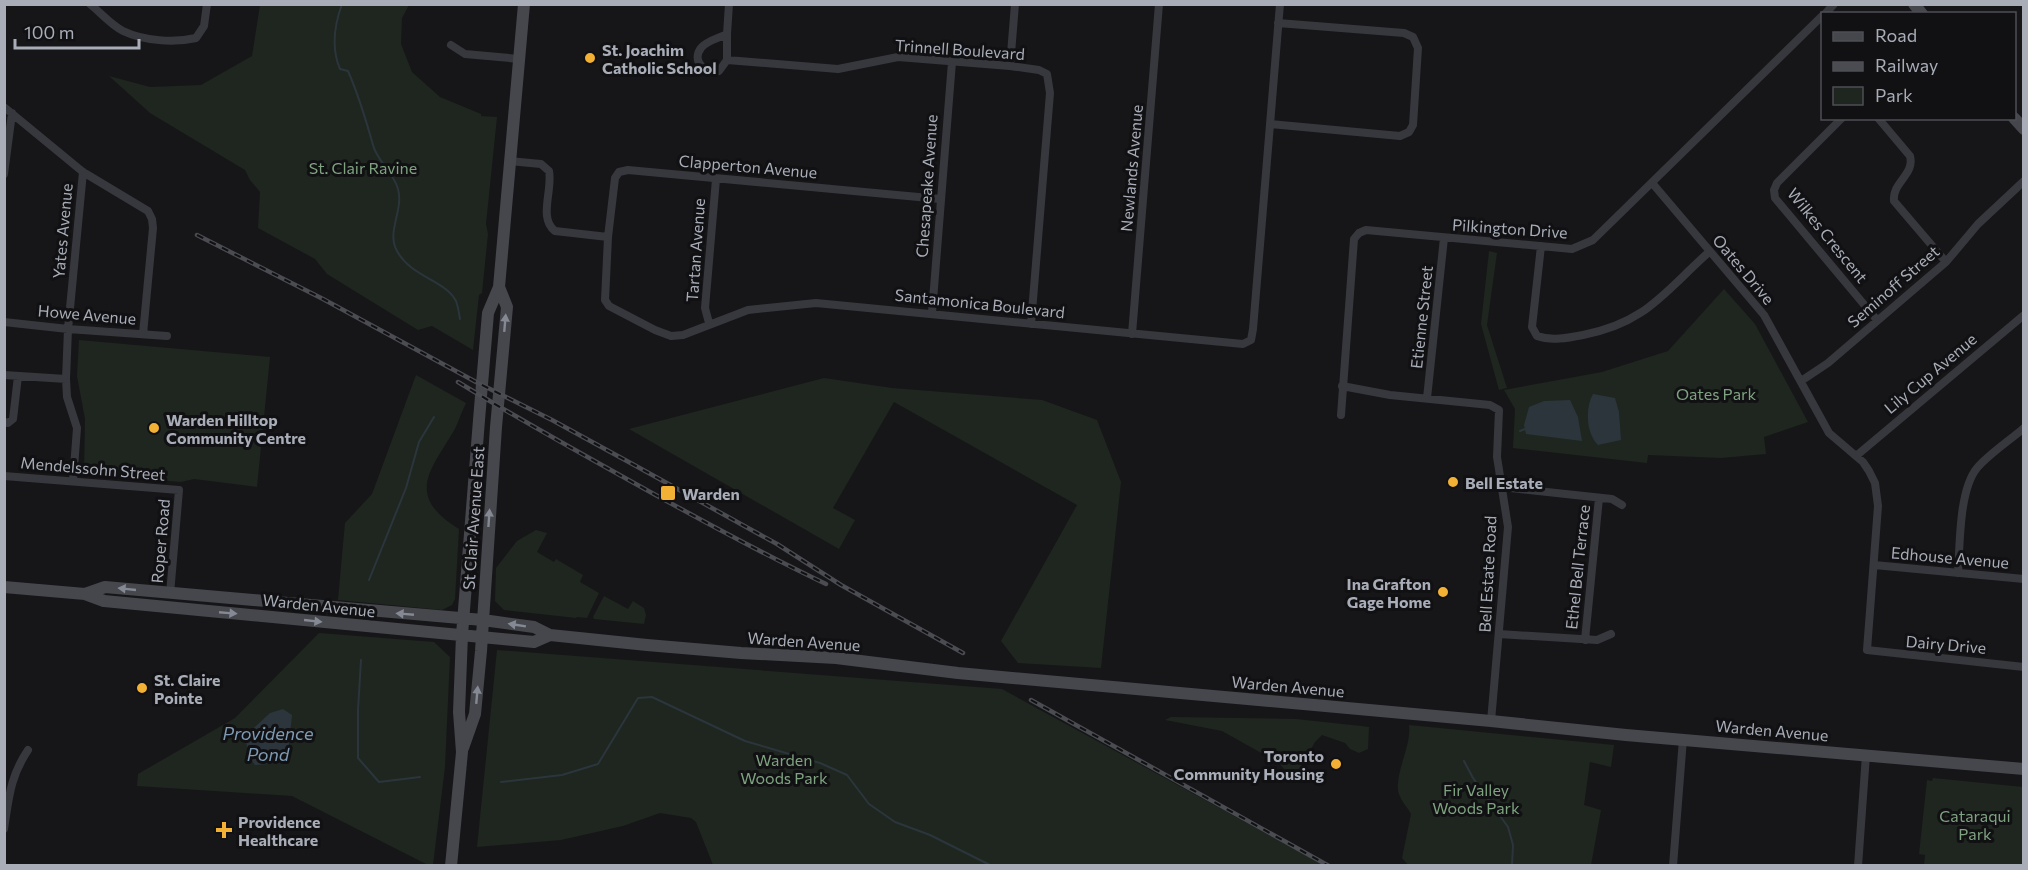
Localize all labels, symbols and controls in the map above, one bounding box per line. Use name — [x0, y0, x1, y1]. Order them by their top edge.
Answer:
scale bar — [15, 12, 140, 50]
legend — [1821, 12, 2016, 120]
text: 100 m — [24, 21, 74, 43]
text: Road — [1875, 24, 1917, 46]
street label: Trinnell Boulevard — [894, 35, 1026, 63]
place label: St. Joachim Catholic School — [602, 40, 717, 77]
marker: St. Joachim Catholic School — [583, 51, 597, 65]
text: Railway — [1875, 54, 1938, 76]
text: Park — [1875, 84, 1913, 106]
street label: Newlands Avenue — [1116, 104, 1146, 232]
street label: Chesapeake Avenue — [912, 114, 940, 258]
street label: Clapperton Avenue — [678, 150, 818, 182]
park label: St. Clair Ravine — [309, 158, 417, 177]
street label: Yates Avenue — [48, 182, 76, 280]
street label: Wilkes Crescent — [1784, 184, 1872, 287]
street label: Tartan Avenue — [682, 197, 708, 303]
street label: Pilkington Drive — [1452, 214, 1568, 242]
street label: Oates Drive — [1709, 230, 1779, 308]
street label: Seminoff Street — [1843, 241, 1943, 331]
street label: Etienne Street — [1406, 264, 1436, 369]
street label: Santamonica Boulevard — [894, 285, 1066, 321]
street label: Howe Avenue — [37, 300, 137, 328]
one-way arrow — [500, 314, 510, 333]
street label: Lily Cup Avenue — [1880, 329, 1980, 417]
park label: Oates Park — [1676, 384, 1756, 403]
place label: Warden Hilltop Community Centre — [166, 410, 306, 447]
marker: Warden Hilltop Community Centre — [147, 421, 161, 435]
street label: St Clair Avenue East — [459, 445, 488, 590]
street label: Mendelssohn Street — [20, 452, 167, 484]
place label: Bell Estate — [1465, 473, 1543, 492]
marker: Bell Estate — [1446, 475, 1460, 489]
marker: Warden — [659, 484, 677, 502]
place label: Warden — [682, 484, 740, 503]
street label: Roper Road — [147, 498, 173, 584]
street label: Ethel Bell Terrace — [1561, 504, 1593, 630]
one-way arrow — [485, 508, 494, 527]
street label: Bell Estate Road — [1474, 515, 1500, 633]
street label: Edhouse Avenue — [1890, 542, 2010, 572]
place label: Ina Grafton Gage Home — [1347, 574, 1431, 611]
one-way arrow — [117, 584, 136, 594]
marker: Ina Grafton Gage Home — [1436, 585, 1450, 599]
street label: Warden Avenue — [262, 590, 376, 620]
one-way arrow — [218, 608, 237, 618]
one-way arrow — [395, 609, 414, 619]
one-way arrow — [304, 616, 323, 626]
one-way arrow — [507, 620, 526, 629]
street label: Warden Avenue — [747, 628, 861, 654]
street label: Dairy Drive — [1905, 631, 1987, 657]
place label: St. Claire Pointe — [154, 670, 220, 707]
street label: Warden Avenue — [1231, 672, 1345, 700]
marker: St. Claire Pointe — [135, 681, 149, 695]
one-way arrow — [472, 686, 482, 705]
street label: Warden Avenue — [1715, 716, 1829, 744]
water label: Providence Pond — [223, 722, 314, 765]
place label: Toronto Community Housing — [1173, 746, 1324, 783]
park label: Warden Woods Park — [740, 750, 828, 787]
marker: Toronto Community Housing — [1329, 757, 1343, 771]
park label: Fir Valley Woods Park — [1432, 780, 1520, 817]
park label: Cataraqui Park — [1939, 806, 2011, 843]
place label: Providence Healthcare — [238, 812, 320, 849]
marker: Providence Healthcare — [215, 821, 233, 839]

